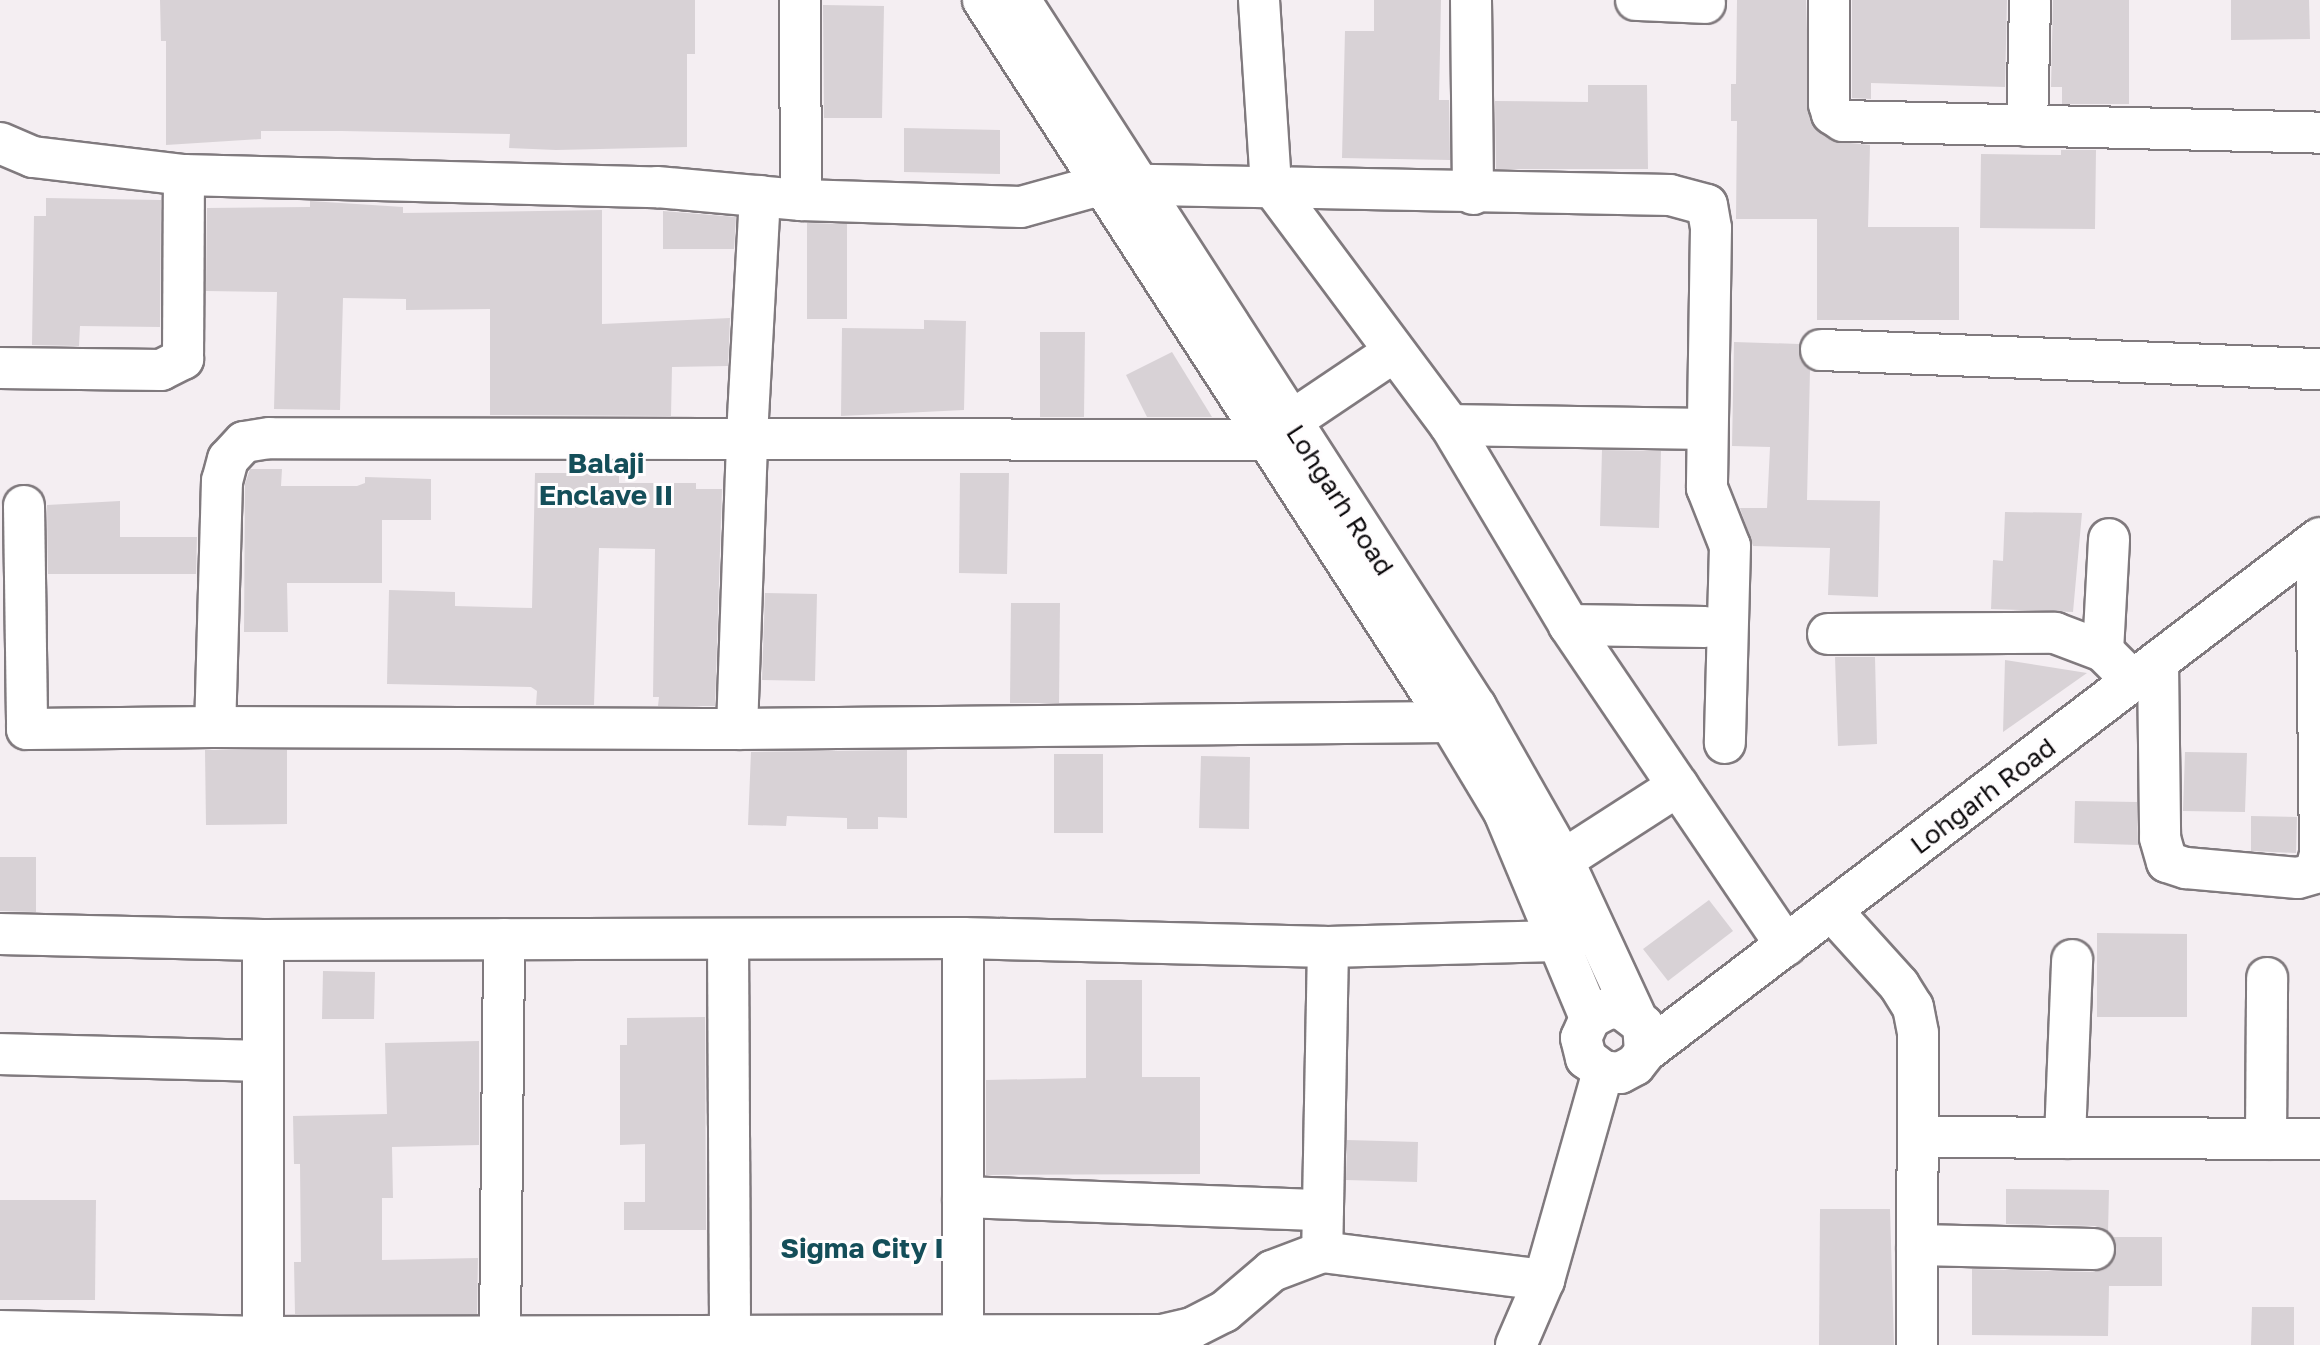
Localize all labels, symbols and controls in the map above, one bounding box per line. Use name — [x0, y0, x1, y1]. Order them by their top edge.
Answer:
street label: Lohgarh Road — [1280, 419, 1400, 581]
district label: Balaji Enclave II — [539, 446, 673, 512]
street label: Lohgarh Road — [1904, 731, 2062, 861]
district label: Sigma City I — [780, 1231, 944, 1265]

